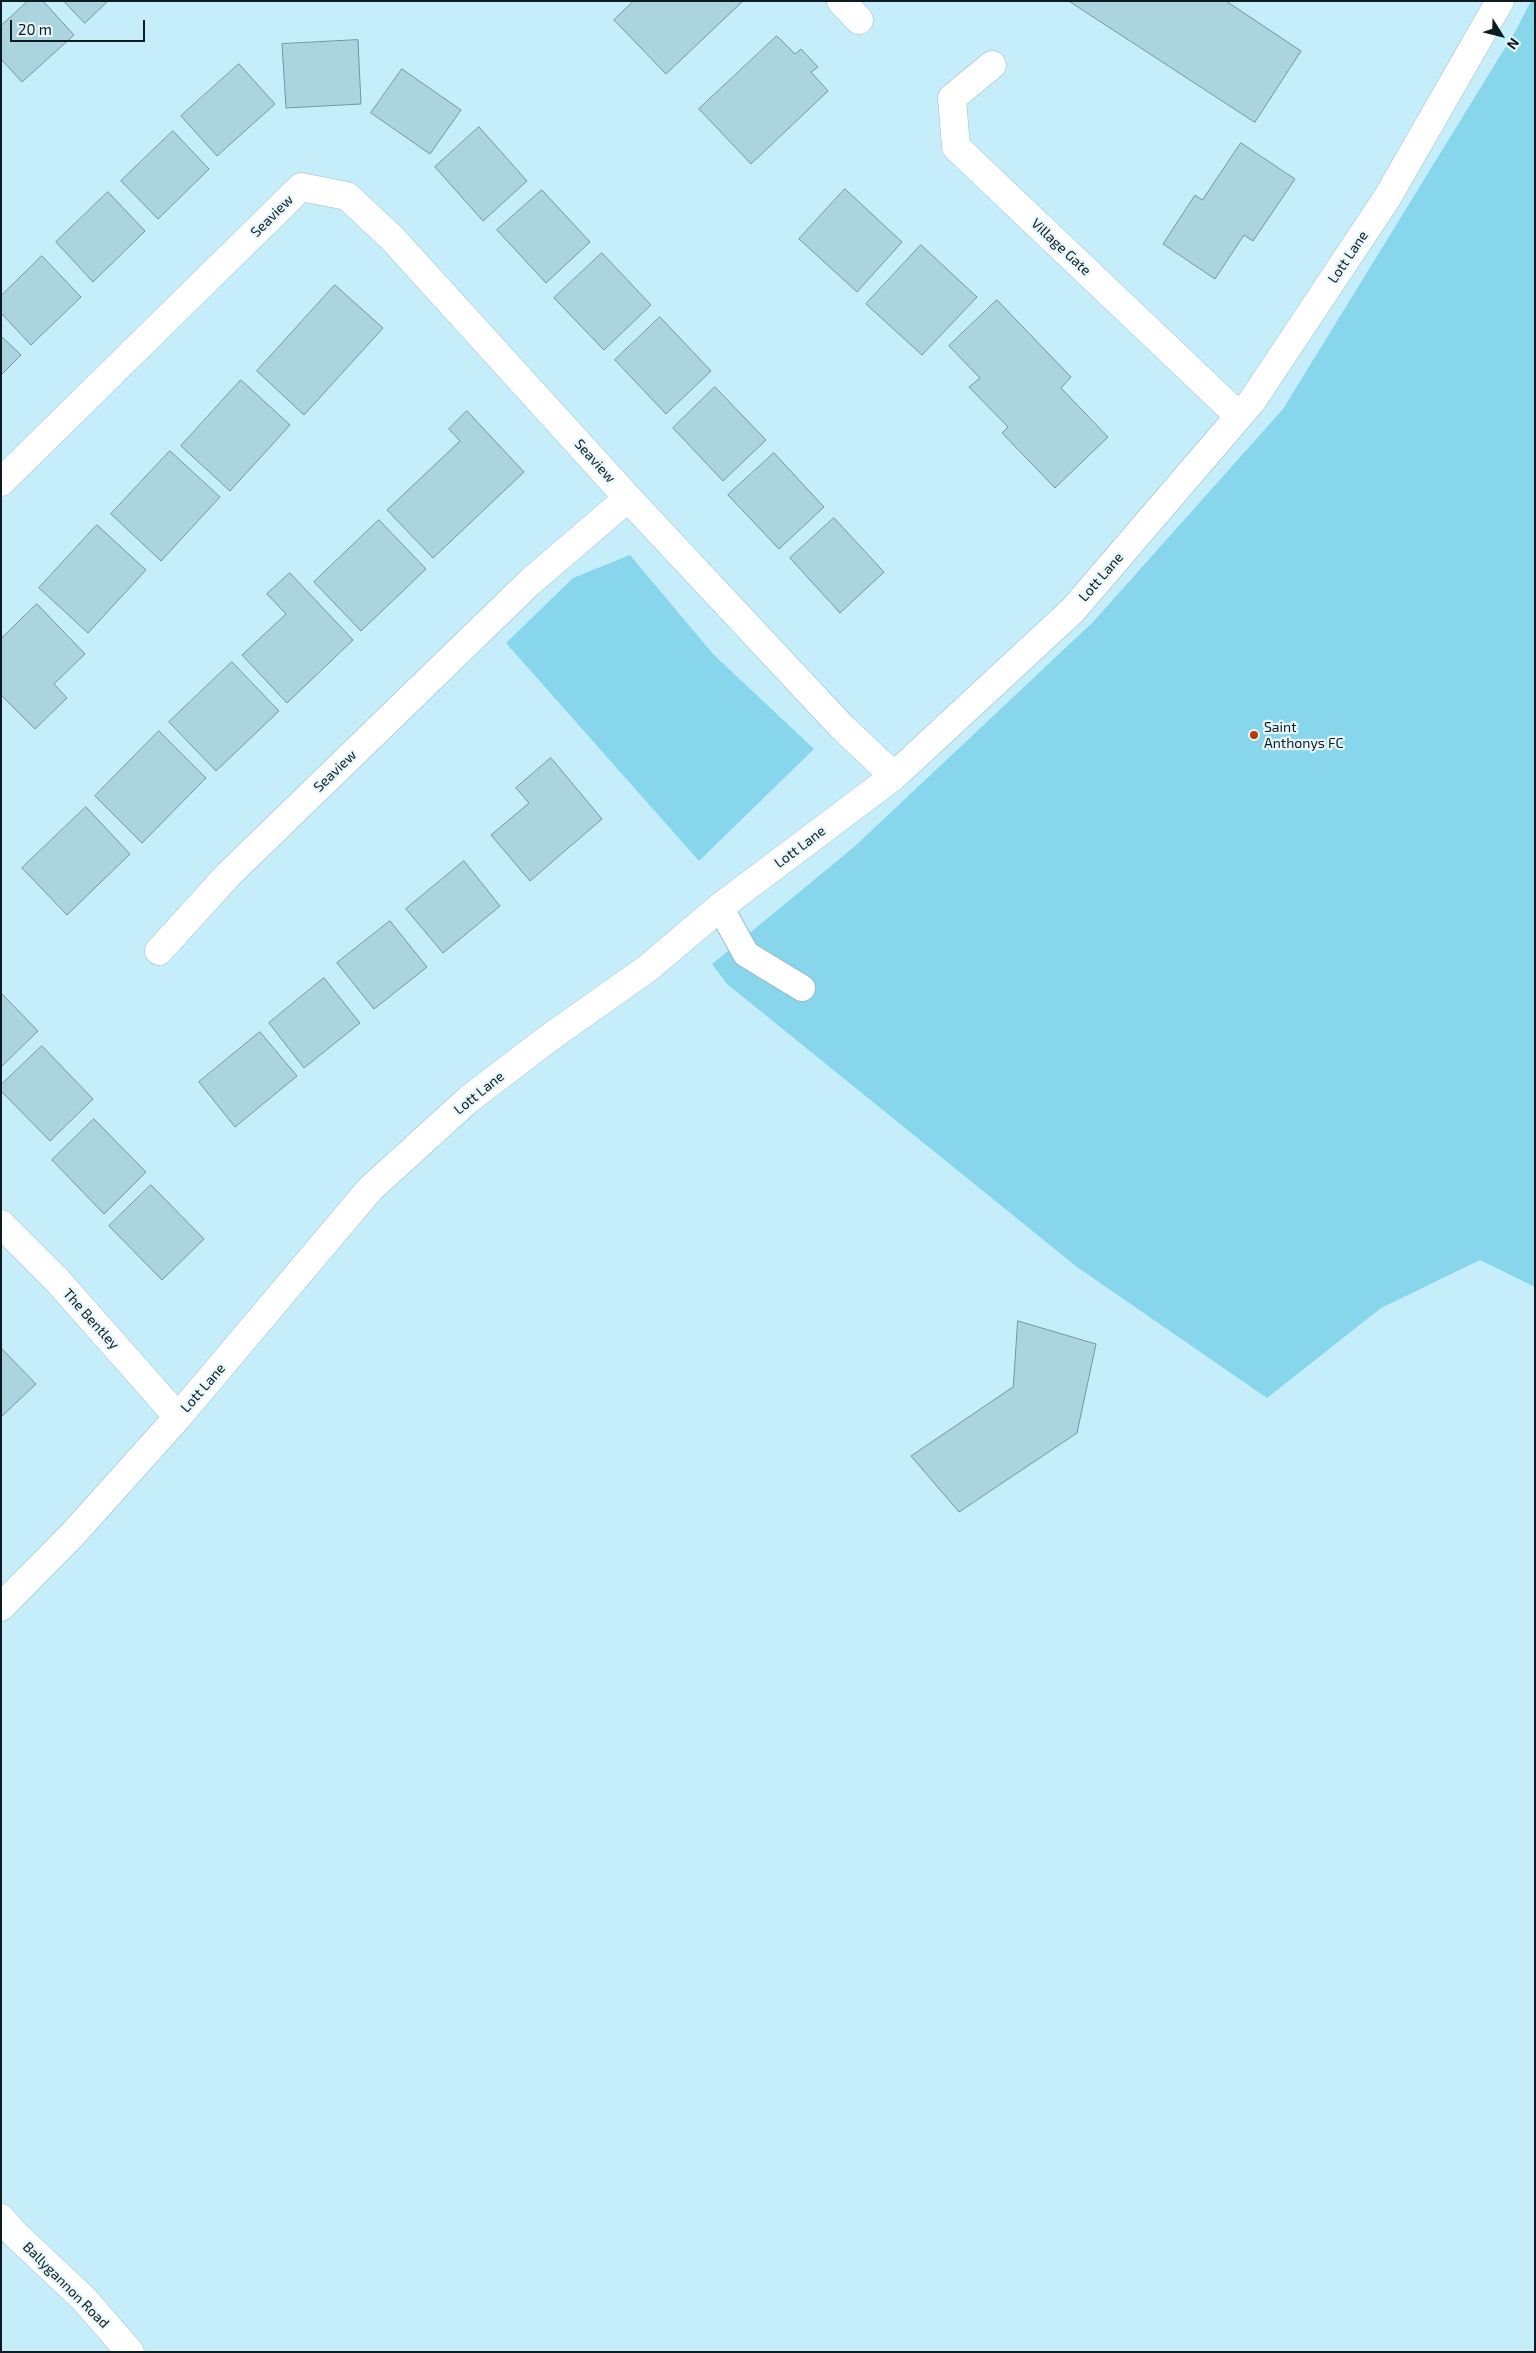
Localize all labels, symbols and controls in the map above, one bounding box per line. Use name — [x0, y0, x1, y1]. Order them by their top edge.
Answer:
scale bar — [12, 10, 148, 42]
north arrow — [1476, 10, 1526, 60]
text: 20 m — [18, 20, 52, 38]
text: N — [1504, 35, 1523, 53]
street label: Seaview — [247, 191, 297, 241]
street label: Village Gate — [1028, 215, 1094, 279]
street label: Lott Lane — [1324, 228, 1372, 286]
street label: Seaview — [571, 436, 619, 486]
street label: Lott Lane — [1075, 549, 1127, 605]
place label: Saint Anthonys FC — [1264, 719, 1343, 752]
marker: Saint Anthonys FC — [1248, 729, 1260, 741]
street label: Seaview — [310, 747, 360, 795]
street label: Lott Lane — [771, 822, 829, 872]
street label: Lott Lane — [451, 1068, 507, 1118]
street label: The Bentley — [59, 1285, 123, 1353]
street label: Lott Lane — [177, 1360, 229, 1416]
street label: Ballygannon Road — [19, 2238, 113, 2332]

